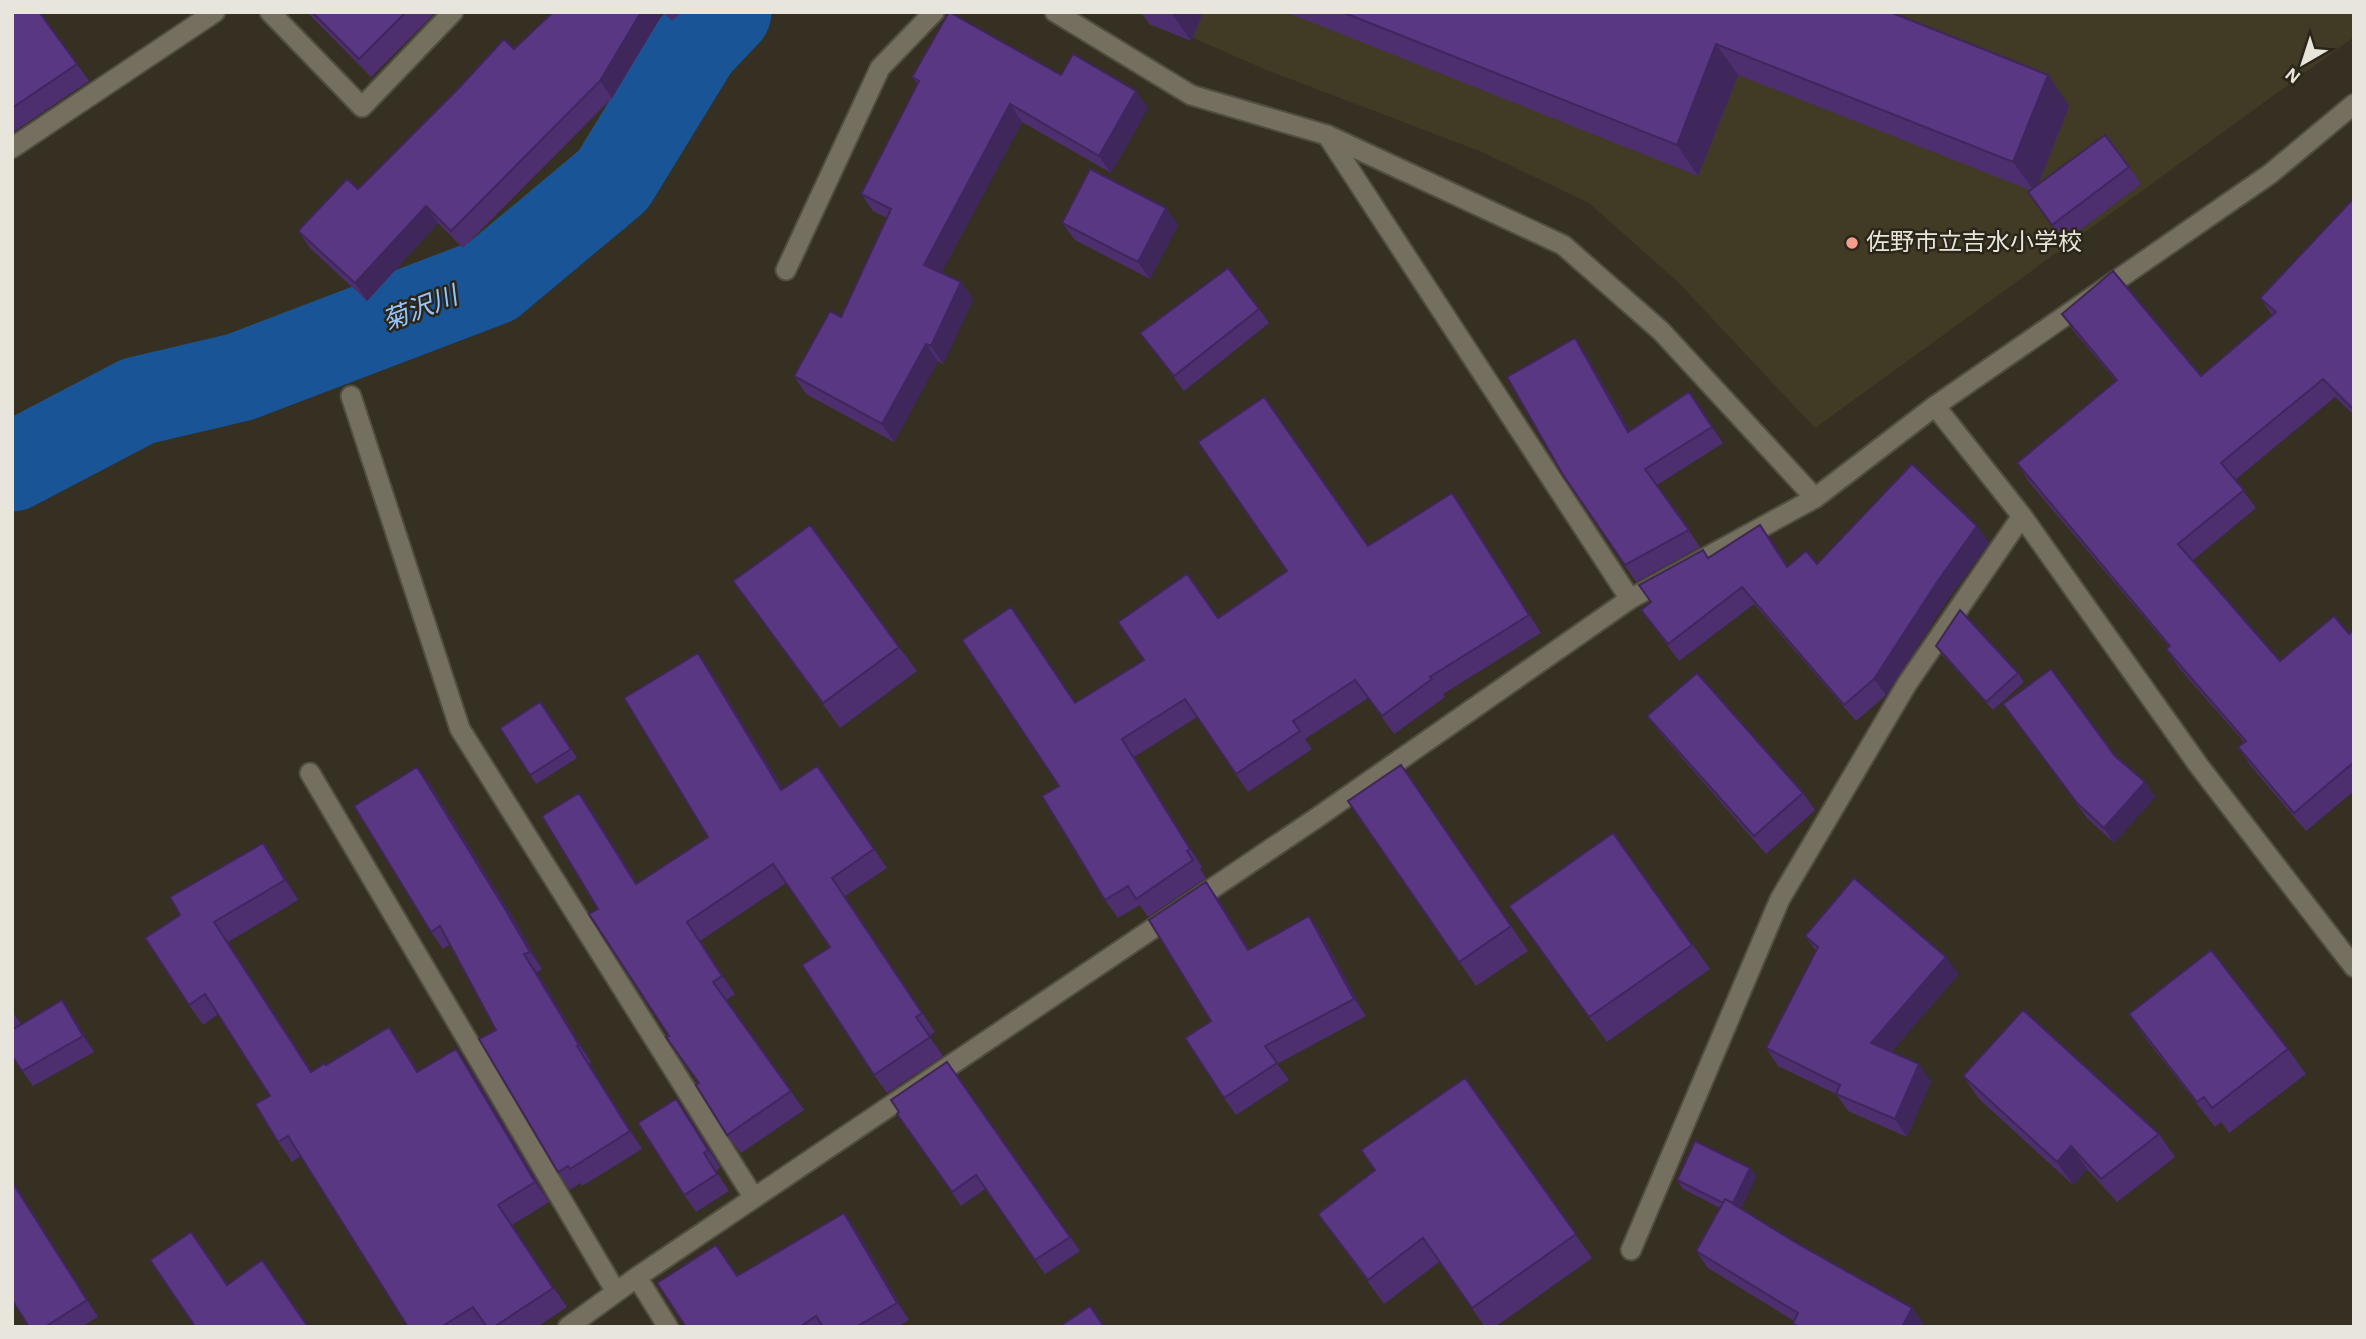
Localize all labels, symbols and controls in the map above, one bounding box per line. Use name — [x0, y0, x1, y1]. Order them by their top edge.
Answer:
north arrow — [2268, 28, 2338, 98]
text: N — [2282, 64, 2304, 87]
place label: 佐野市立吉水小学校 — [1866, 229, 2082, 255]
marker: 佐野市立吉水小学校 — [1844, 235, 1860, 251]
water label: 菊沢川 — [379, 281, 464, 335]

